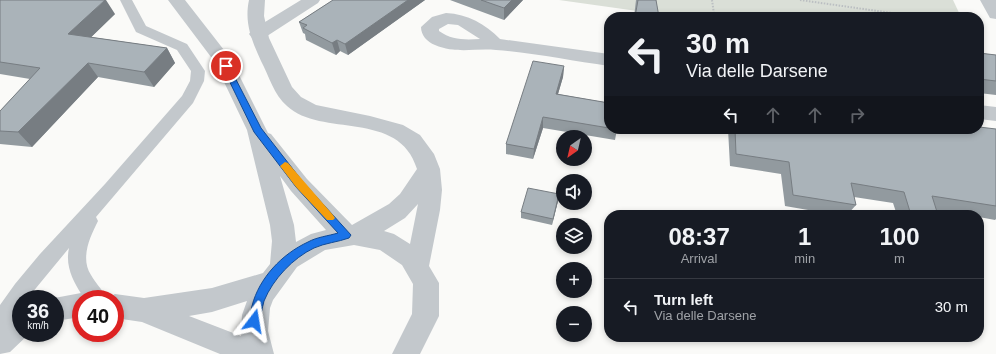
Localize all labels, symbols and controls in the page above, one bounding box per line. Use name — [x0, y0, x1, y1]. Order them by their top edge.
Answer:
icon: left — [620, 28, 672, 80]
text: 30 m — [686, 28, 750, 59]
pin — [209, 49, 243, 83]
icon: arrive — [215, 55, 237, 77]
text: Via delle Darsene — [686, 61, 828, 81]
icon: left — [720, 104, 742, 126]
icon: ahead — [762, 104, 784, 126]
icon: ahead — [804, 104, 826, 126]
icon: right — [846, 104, 868, 126]
north arrow — [556, 130, 592, 166]
map controls — [556, 130, 592, 342]
button: sound — [556, 174, 592, 210]
button: layers — [556, 218, 592, 254]
text: 08:37 — [668, 223, 730, 250]
text: 1 — [798, 223, 811, 250]
text: 100 — [880, 223, 920, 250]
text: Arrival — [681, 251, 718, 266]
text: min — [794, 251, 815, 266]
text: m — [894, 251, 905, 266]
button: + — [556, 262, 592, 298]
speed limit sign: 40 — [72, 290, 124, 342]
text: Turn left — [654, 291, 713, 308]
icon: left — [620, 296, 642, 318]
text: 30 m — [935, 298, 968, 315]
text: 36 — [27, 300, 49, 322]
position arrow — [233, 300, 275, 342]
button: − — [556, 306, 592, 342]
text: Via delle Darsene — [654, 308, 756, 323]
text: km/h — [27, 320, 49, 331]

